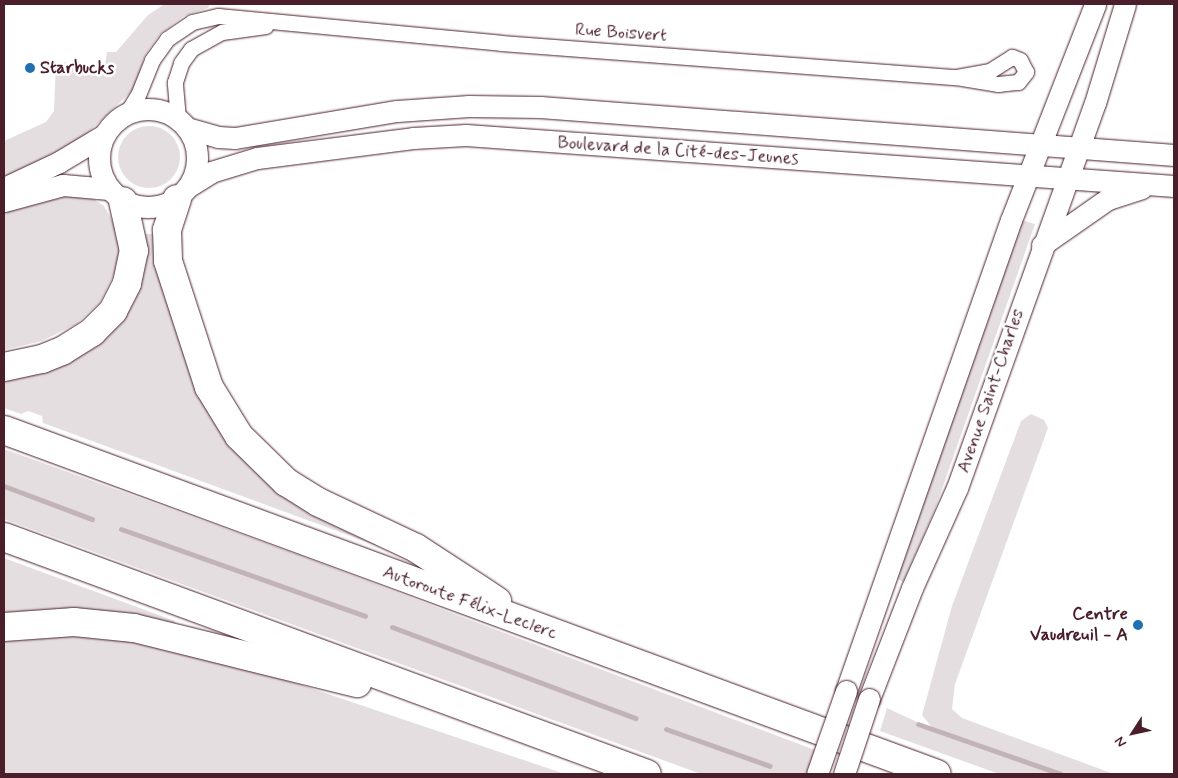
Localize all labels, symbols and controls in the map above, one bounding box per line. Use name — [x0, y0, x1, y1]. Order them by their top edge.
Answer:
street label: Rue Boisvert — [574, 19, 668, 47]
place label: Starbucks — [40, 57, 114, 79]
marker: Starbucks — [24, 62, 36, 74]
street label: Boulevard de la Cité-des-Jeunes — [557, 132, 799, 170]
street label: Avenue Saint-Charles — [953, 306, 1029, 476]
street label: Autoroute Félix-Leclerc — [380, 561, 560, 645]
place label: Centre Vaudreuil - A — [1030, 604, 1128, 646]
marker: Centre Vaudreuil - A — [1132, 619, 1144, 631]
north arrow — [1108, 708, 1158, 758]
text: N — [1111, 733, 1131, 751]

